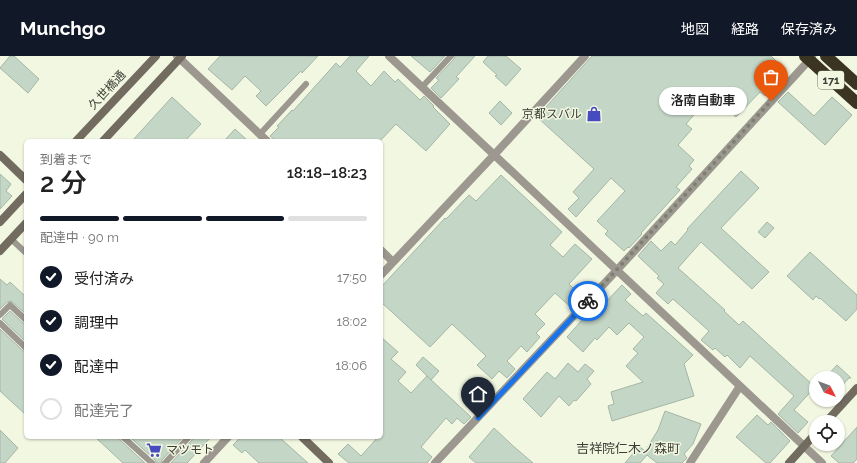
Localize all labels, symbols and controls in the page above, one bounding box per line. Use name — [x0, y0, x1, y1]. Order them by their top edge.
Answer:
text: Munchgo — [20, 17, 105, 39]
text: 地図 — [681, 21, 709, 37]
text: 経路 — [731, 21, 759, 37]
text: 保存済み — [781, 21, 837, 37]
pin — [754, 60, 788, 101]
icon: bag — [760, 66, 782, 88]
street label: 久世橋通 — [86, 68, 128, 112]
road number: 171 — [818, 71, 844, 89]
callout: 洛南自動車 — [659, 87, 747, 115]
text: 洛南自動車 — [670, 93, 736, 108]
shop icon: 京都スバル — [585, 105, 603, 123]
place label: 京都スバル — [522, 107, 582, 121]
text: 到着まで — [40, 152, 92, 167]
text: 18:18–18:23 — [287, 164, 367, 182]
text: 2 分 — [40, 168, 87, 198]
text: 配達中 · 90 m — [40, 230, 119, 245]
icon: check — [40, 266, 62, 288]
text: 受付済み — [74, 270, 134, 288]
text: 17:50 — [337, 270, 367, 285]
courier — [568, 281, 608, 321]
icon: bike — [577, 290, 599, 312]
icon: check — [40, 310, 62, 332]
text: 調理中 — [74, 314, 119, 332]
text: 18:02 — [337, 314, 367, 329]
icon: check — [40, 354, 62, 376]
text: 配達中 — [74, 358, 119, 376]
text: 18:06 — [335, 358, 367, 373]
north arrow — [809, 371, 845, 407]
map controls — [809, 371, 845, 451]
pin — [461, 377, 495, 418]
icon: home — [467, 383, 489, 405]
text: 配達完了 — [74, 402, 134, 420]
button: locate — [809, 415, 845, 451]
supermarket icon: マツモト — [145, 441, 163, 459]
district label: 吉祥院仁木ノ森町 — [576, 441, 680, 456]
place label: マツモト — [166, 443, 214, 457]

